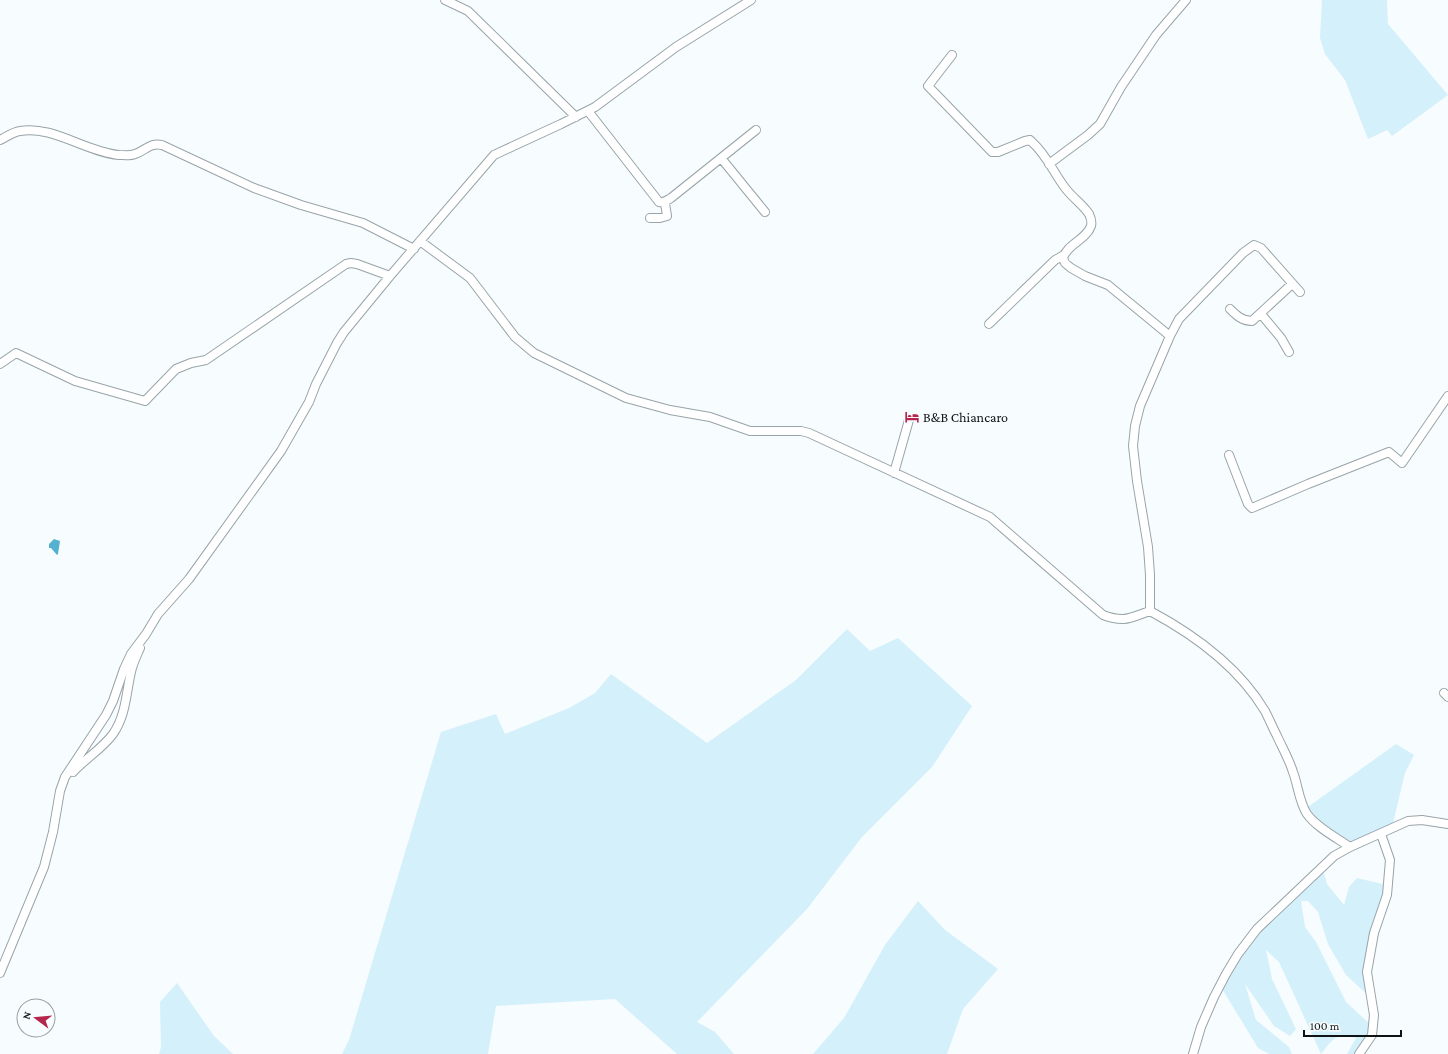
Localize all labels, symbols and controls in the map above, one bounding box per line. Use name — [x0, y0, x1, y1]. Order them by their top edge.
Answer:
hotel icon: B&B Chiancaro — [904, 409, 920, 425]
place label: B&B Chiancaro — [923, 409, 1008, 425]
north arrow — [16, 998, 56, 1038]
text: N — [20, 1010, 33, 1021]
scale bar — [1304, 1012, 1401, 1038]
text: 100 m — [1310, 1019, 1340, 1033]

